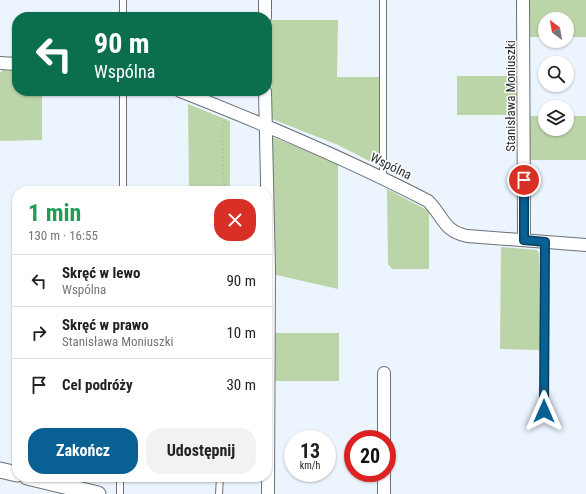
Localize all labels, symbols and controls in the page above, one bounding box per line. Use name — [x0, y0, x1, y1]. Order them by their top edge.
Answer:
north arrow — [538, 12, 574, 48]
map controls — [538, 12, 574, 136]
text: 90 m — [94, 27, 150, 60]
icon: left — [28, 28, 80, 80]
street label: Stanisława Moniuszki — [503, 40, 518, 152]
button: search — [538, 56, 574, 92]
text: Wspólna — [94, 61, 155, 82]
button: layers — [538, 100, 574, 136]
street label: Wspólna — [368, 150, 414, 182]
pin — [507, 163, 541, 197]
icon: arrive — [513, 169, 535, 191]
text: 1 min — [28, 199, 81, 227]
button: close — [214, 199, 256, 241]
text: 130 m · 16:55 — [28, 228, 98, 243]
text: Skręć w lewo — [62, 264, 141, 282]
icon: left — [28, 270, 50, 292]
text: 90 m — [226, 272, 256, 290]
text: Wspólna — [62, 282, 106, 297]
text: Skręć w prawo — [62, 316, 149, 334]
icon: right — [28, 322, 50, 344]
text: 10 m — [226, 324, 256, 342]
text: Stanisława Moniuszki — [62, 334, 174, 349]
icon: arrive — [28, 374, 50, 396]
text: Cel podróży — [62, 376, 133, 394]
text: 30 m — [226, 376, 256, 394]
position arrow — [523, 390, 565, 432]
button: Zakończ — [28, 428, 138, 474]
button: Udostępnij — [146, 428, 256, 474]
speed limit sign: 20 — [344, 430, 396, 482]
text: 13 — [300, 439, 320, 463]
text: km/h — [300, 460, 320, 471]

